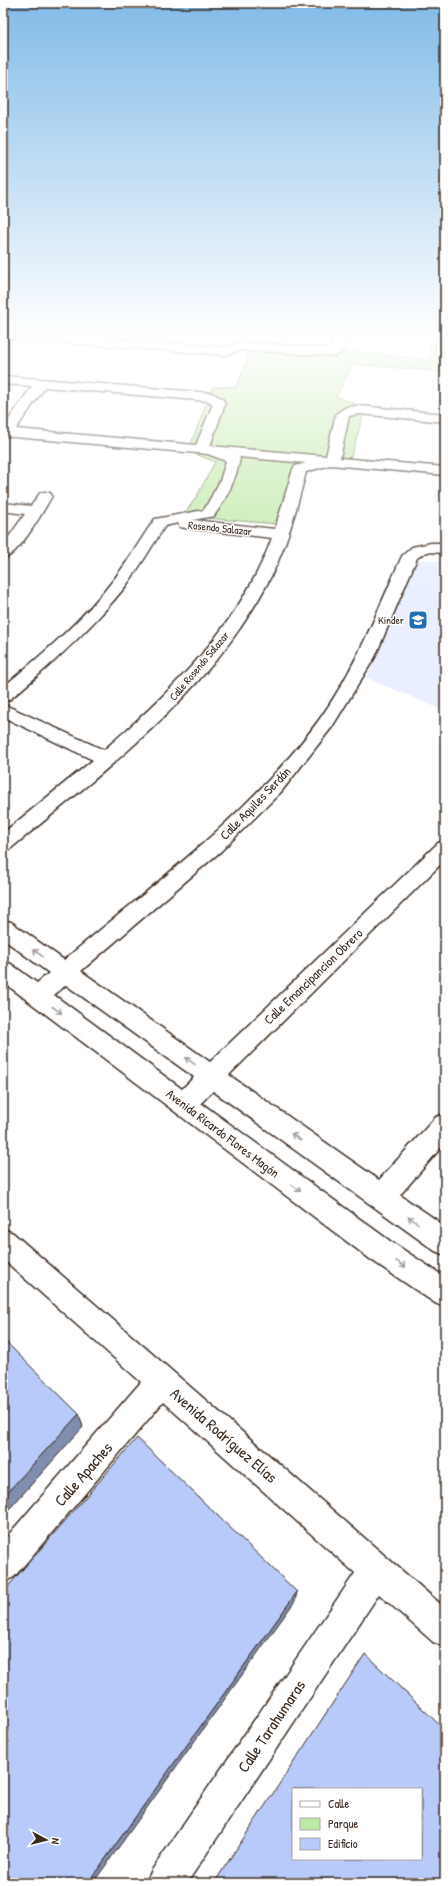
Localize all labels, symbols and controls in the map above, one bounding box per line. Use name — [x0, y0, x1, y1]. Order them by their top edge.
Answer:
street label: Rosendo Salazar — [187, 518, 253, 538]
school or university icon: Kinder — [407, 609, 429, 631]
place label: Kinder — [378, 613, 405, 627]
street label: Calle Rosendo Salazar — [166, 628, 233, 703]
street label: Calle Aquiles Serdán — [215, 762, 295, 844]
street label: Calle Emancipancion Obrero — [260, 924, 366, 1028]
one-way arrow — [33, 949, 44, 958]
one-way arrow — [51, 1006, 62, 1014]
one-way arrow — [184, 1057, 195, 1065]
street label: Avenida Ricardo Flores Magón — [163, 1084, 283, 1182]
one-way arrow — [290, 1133, 301, 1141]
one-way arrow — [290, 1183, 301, 1192]
one-way arrow — [408, 1216, 419, 1224]
one-way arrow — [395, 1260, 406, 1268]
street label: Avenida Rodríguez Elías — [166, 1382, 282, 1488]
street label: Calle Apaches — [49, 1437, 117, 1511]
street label: Calle Tarahumaras — [232, 1675, 310, 1777]
legend — [292, 1788, 422, 1860]
text: Calle — [328, 1795, 349, 1812]
text: Parque — [328, 1815, 358, 1832]
north arrow — [26, 1820, 66, 1860]
text: Edificio — [328, 1835, 358, 1852]
text: N — [49, 1837, 63, 1845]

